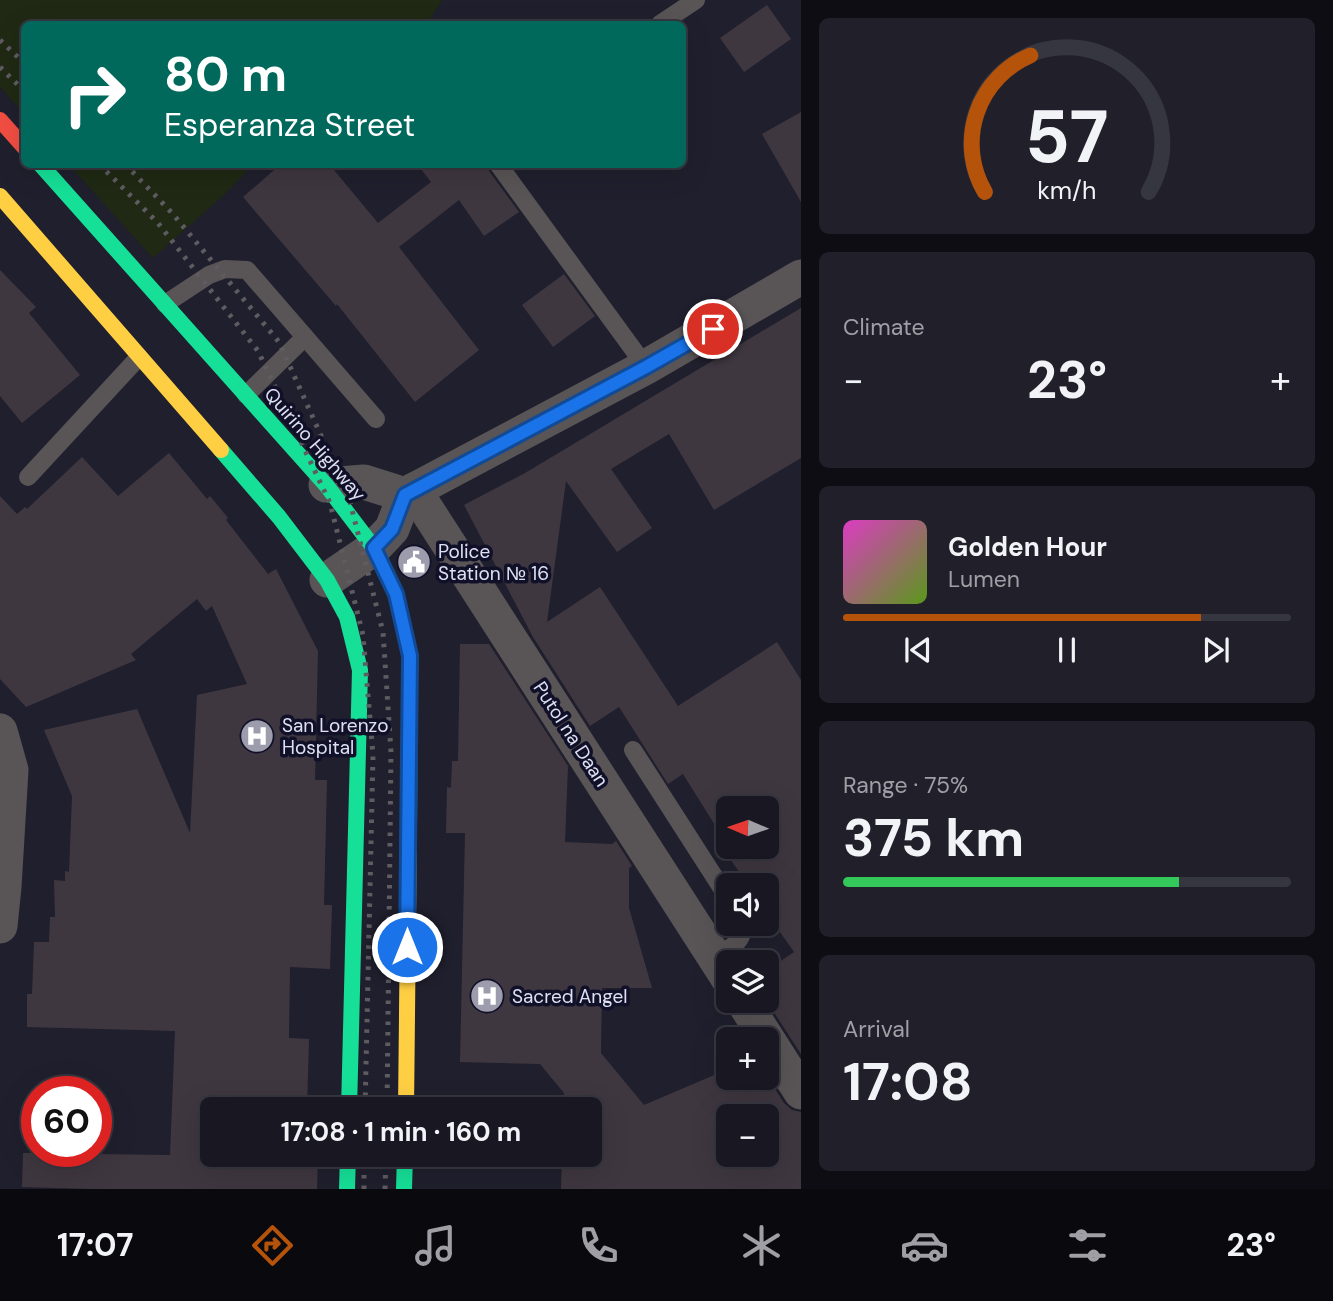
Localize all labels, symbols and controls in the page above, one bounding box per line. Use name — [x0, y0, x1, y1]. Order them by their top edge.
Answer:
text: 80 m — [164, 42, 287, 106]
icon: right — [49, 49, 140, 140]
text: 57 — [1025, 90, 1109, 185]
text: Esperanza Street — [164, 104, 415, 146]
text: km/h — [1037, 174, 1097, 207]
pin — [683, 299, 743, 359]
icon: arrive — [694, 310, 732, 348]
text: Climate — [843, 312, 925, 342]
text: 23° — [1027, 346, 1107, 414]
text: − — [843, 355, 864, 405]
text: + — [1270, 355, 1291, 405]
street label: Quirino Highway — [259, 382, 372, 506]
text: Golden Hour — [948, 530, 1107, 564]
place label: Police Station № 16 — [438, 539, 549, 586]
public building icon: Police Station № 16 — [395, 543, 433, 581]
text: Lumen — [948, 564, 1020, 594]
icon: previous — [899, 631, 937, 669]
icon: pause — [1048, 631, 1086, 669]
icon: next — [1197, 631, 1235, 669]
street label: Putol na Daan — [528, 677, 614, 791]
place label: San Lorenzo Hospital — [282, 713, 389, 760]
hospital icon: San Lorenzo Hospital — [238, 717, 276, 755]
text: Range · 75% — [843, 770, 968, 800]
north arrow — [716, 796, 779, 859]
map controls — [716, 796, 779, 1167]
text: 375 km — [843, 804, 1024, 872]
button: sound — [716, 873, 779, 936]
position arrow — [370, 910, 444, 984]
button: layers — [716, 950, 779, 1013]
hospital icon: Sacred Angel — [468, 977, 506, 1015]
place label: Sacred Angel — [512, 984, 627, 1009]
text: Arrival — [843, 1014, 910, 1044]
button: + — [716, 1027, 779, 1090]
text: 17:08 — [843, 1048, 973, 1116]
speed limit sign: 60 — [21, 1076, 112, 1167]
button: − — [716, 1104, 779, 1167]
text: 17:08 · 1 min · 160 m — [281, 1115, 521, 1149]
icon: directions — [248, 1221, 297, 1270]
icon: music — [411, 1221, 460, 1270]
icon: phone — [574, 1221, 623, 1270]
icon: climate — [737, 1221, 786, 1270]
icon: car — [900, 1221, 949, 1270]
icon: filters — [1063, 1221, 1112, 1270]
text: 17:07 — [57, 1224, 134, 1266]
text: 23° — [1226, 1224, 1276, 1266]

